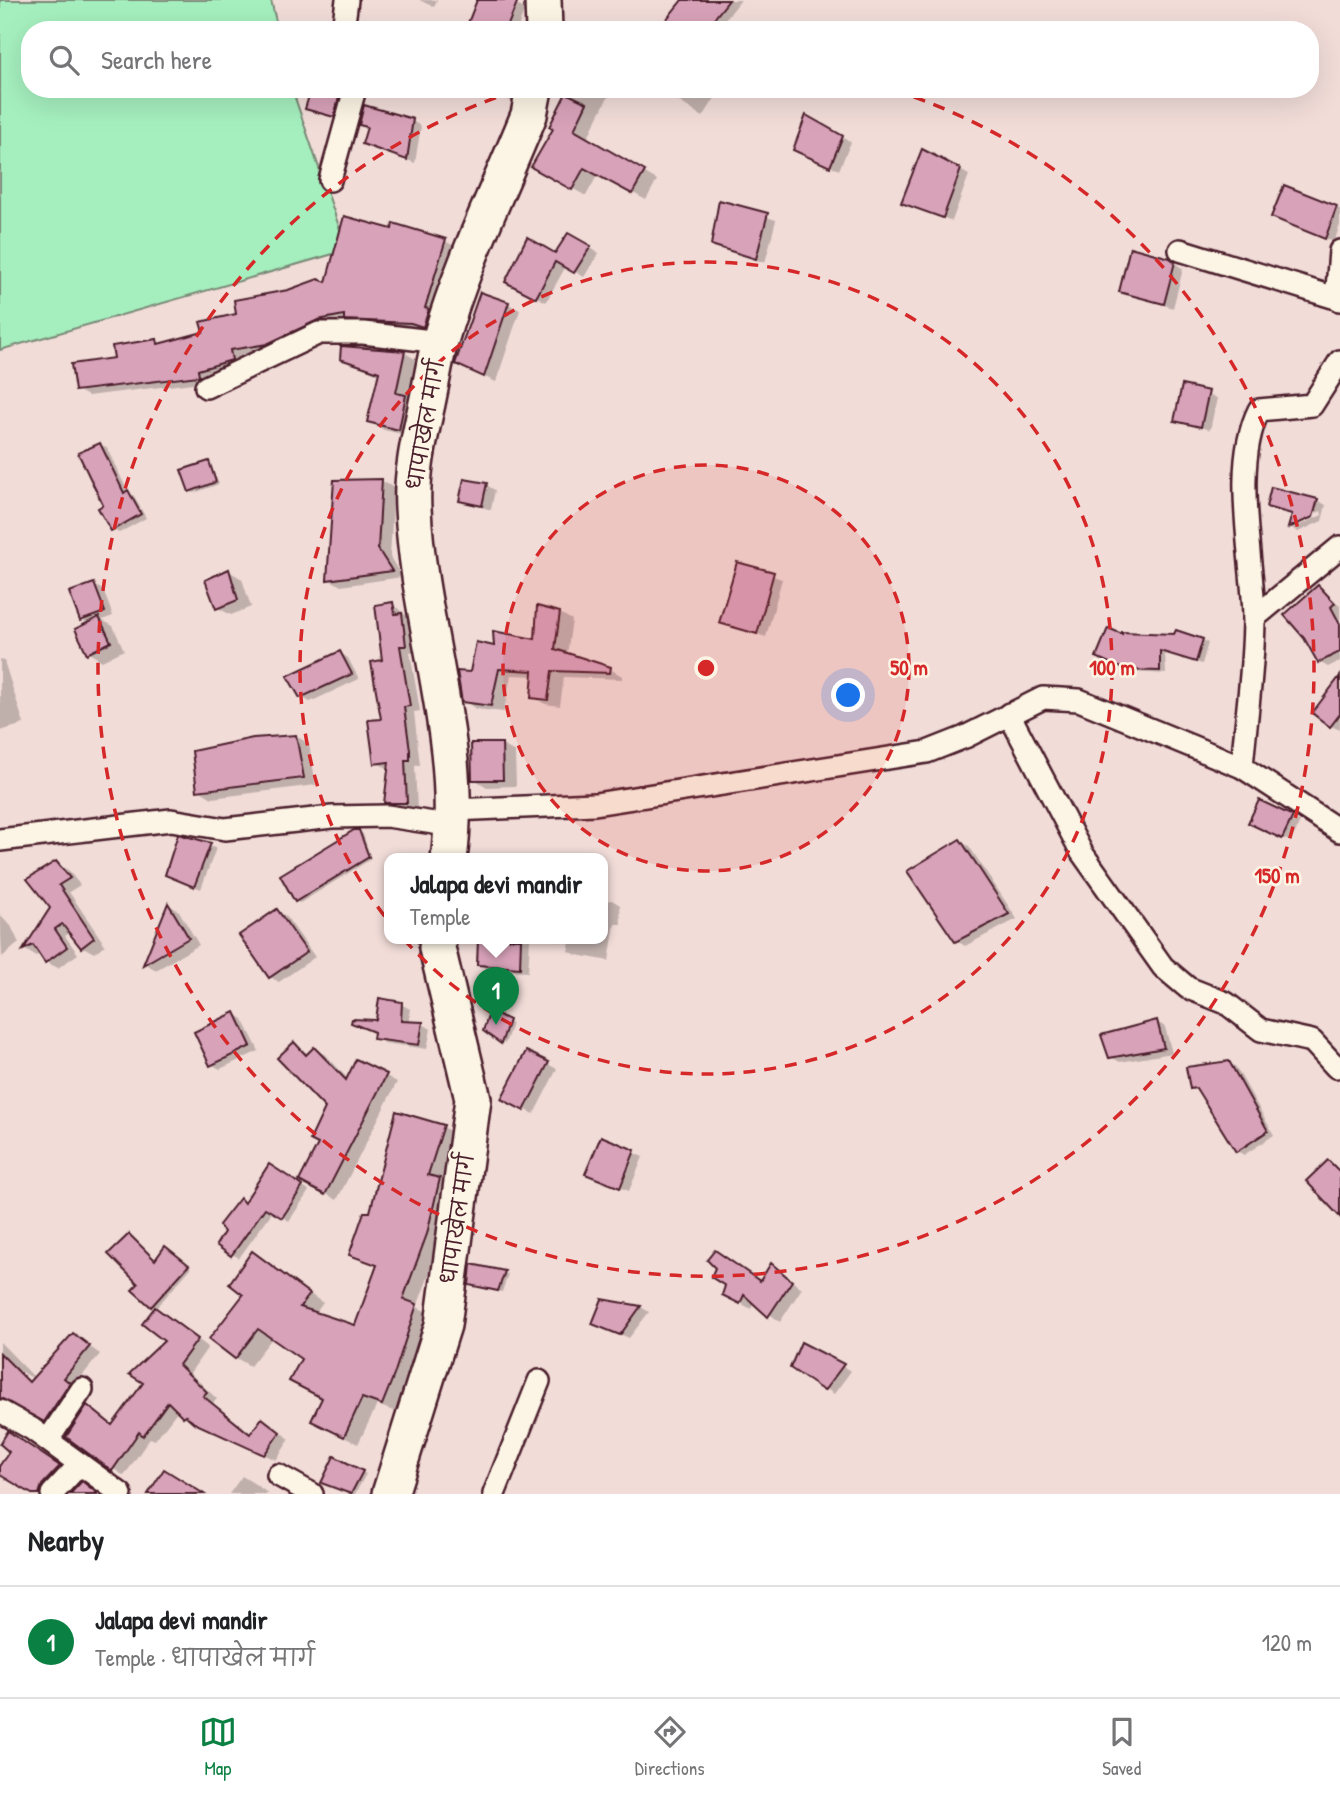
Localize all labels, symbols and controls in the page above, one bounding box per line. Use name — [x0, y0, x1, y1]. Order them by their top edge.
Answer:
search box — [21, 21, 1319, 98]
icon: search — [45, 41, 83, 79]
text: Search here — [101, 42, 212, 77]
street label: धापाखेल मार्ग — [399, 356, 451, 492]
text: 50 m — [890, 653, 928, 682]
text: 100 m — [1089, 653, 1135, 682]
centre of rings — [694, 656, 718, 680]
your location — [831, 678, 865, 712]
popup — [384, 853, 608, 944]
text: 150 m — [1254, 861, 1300, 890]
text: Jalapa devi mandir — [410, 866, 582, 901]
text: Temple — [410, 901, 470, 932]
pin: 1 — [473, 967, 519, 1025]
street label: धापाखेल मार्ग — [433, 1150, 481, 1286]
text: Nearby — [28, 1520, 104, 1560]
text: Jalapa devi mandir — [95, 1602, 268, 1637]
text: 1 — [47, 1627, 55, 1658]
text: 120 m — [1262, 1627, 1312, 1658]
text: Temple · धापाखेल मार्ग — [95, 1642, 315, 1673]
tab: Map — [199, 1713, 237, 1781]
tab: Directions — [635, 1713, 705, 1781]
tab: Saved — [1102, 1713, 1141, 1781]

